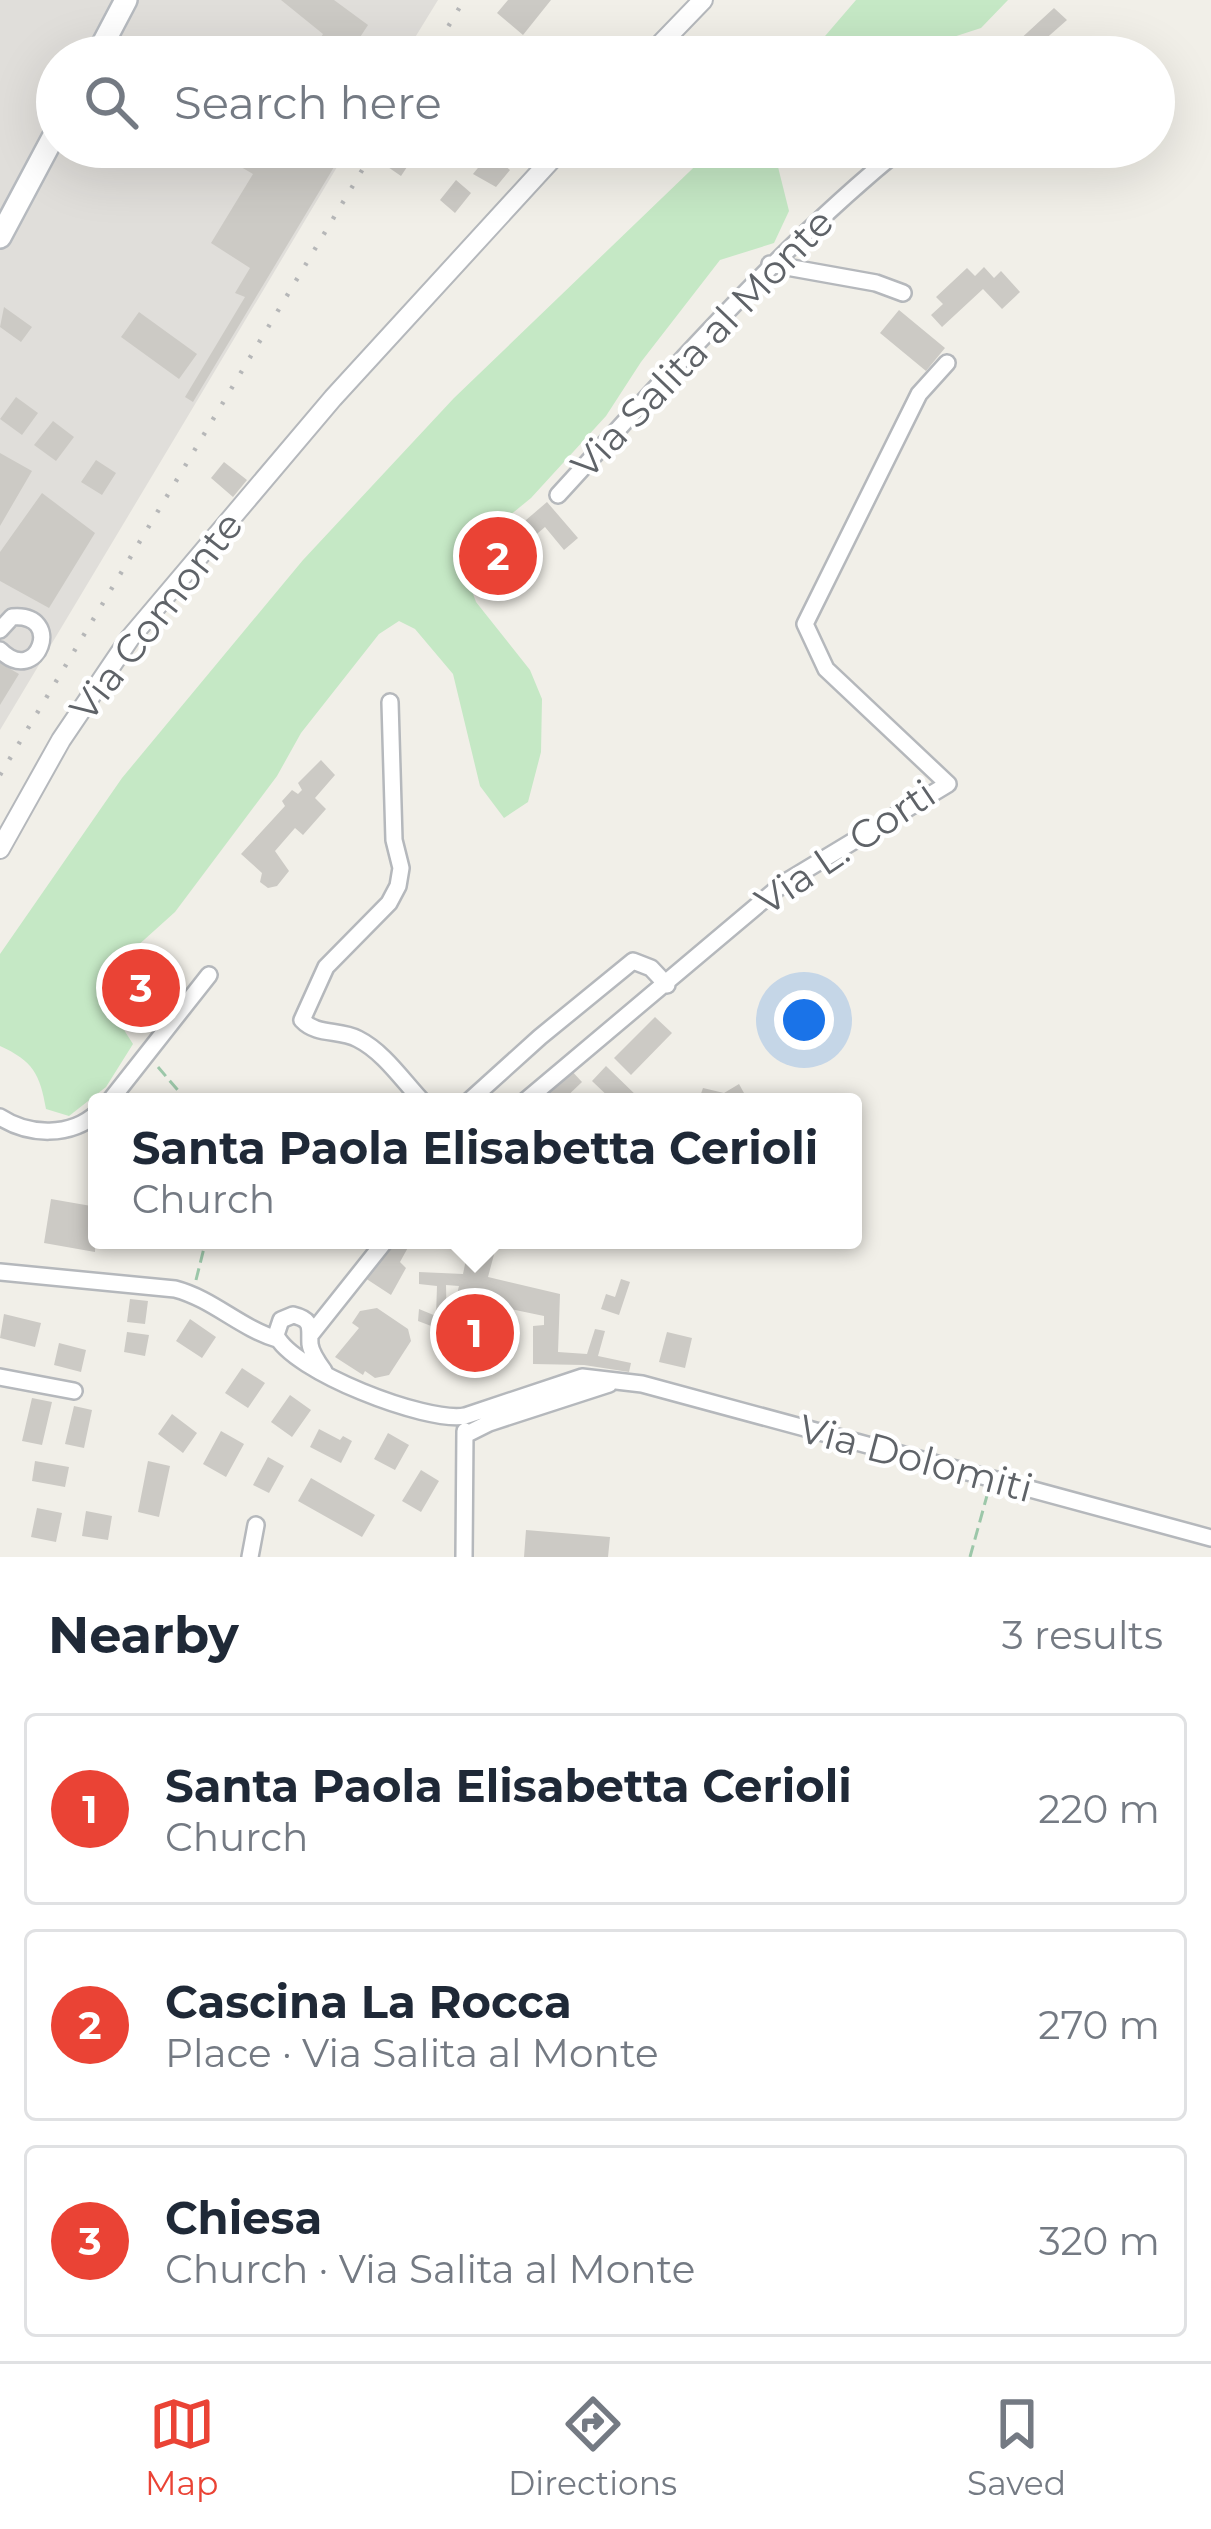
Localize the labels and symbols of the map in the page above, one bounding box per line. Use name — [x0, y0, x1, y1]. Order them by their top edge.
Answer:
street label: Via Salita al Monte — [561, 198, 843, 488]
street label: Via Comonte — [59, 502, 253, 730]
pin: 2 — [459, 511, 537, 601]
street label: Via L. Corti — [746, 769, 944, 925]
pin: 3 — [102, 943, 180, 1033]
your location — [774, 990, 834, 1050]
pin: 1 — [436, 1288, 514, 1378]
street label: Via Dolomiti — [794, 1404, 1038, 1512]

